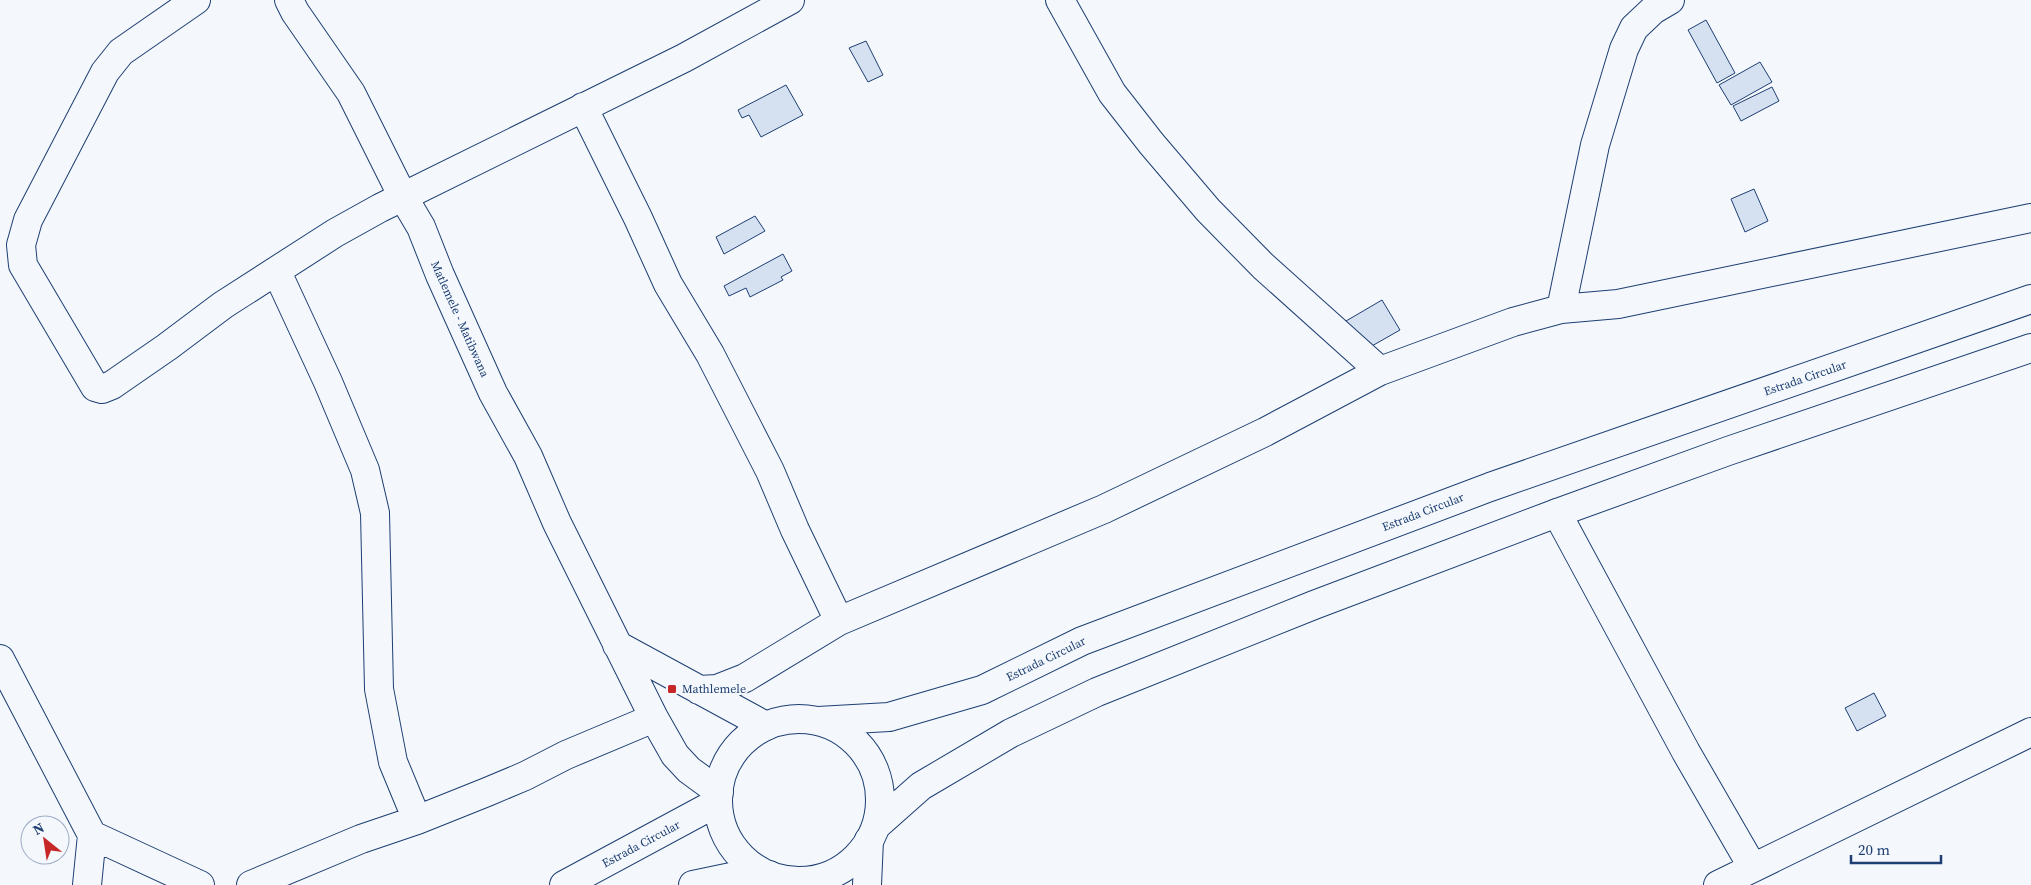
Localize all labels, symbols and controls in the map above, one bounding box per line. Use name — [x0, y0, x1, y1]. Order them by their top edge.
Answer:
street label: Matlemele - Matibwana — [427, 258, 493, 380]
street label: Estrada Circular — [1761, 356, 1849, 400]
street label: Estrada Circular — [1380, 489, 1466, 535]
street label: Estrada Circular — [1004, 633, 1088, 685]
place label: Mathlemele — [682, 681, 746, 697]
marker: Mathlemele — [666, 683, 678, 695]
north arrow — [20, 815, 70, 865]
street label: Estrada Circular — [599, 817, 683, 871]
text: N — [29, 818, 48, 840]
scale bar — [1851, 832, 1941, 864]
text: 20 m — [1858, 839, 1890, 860]

